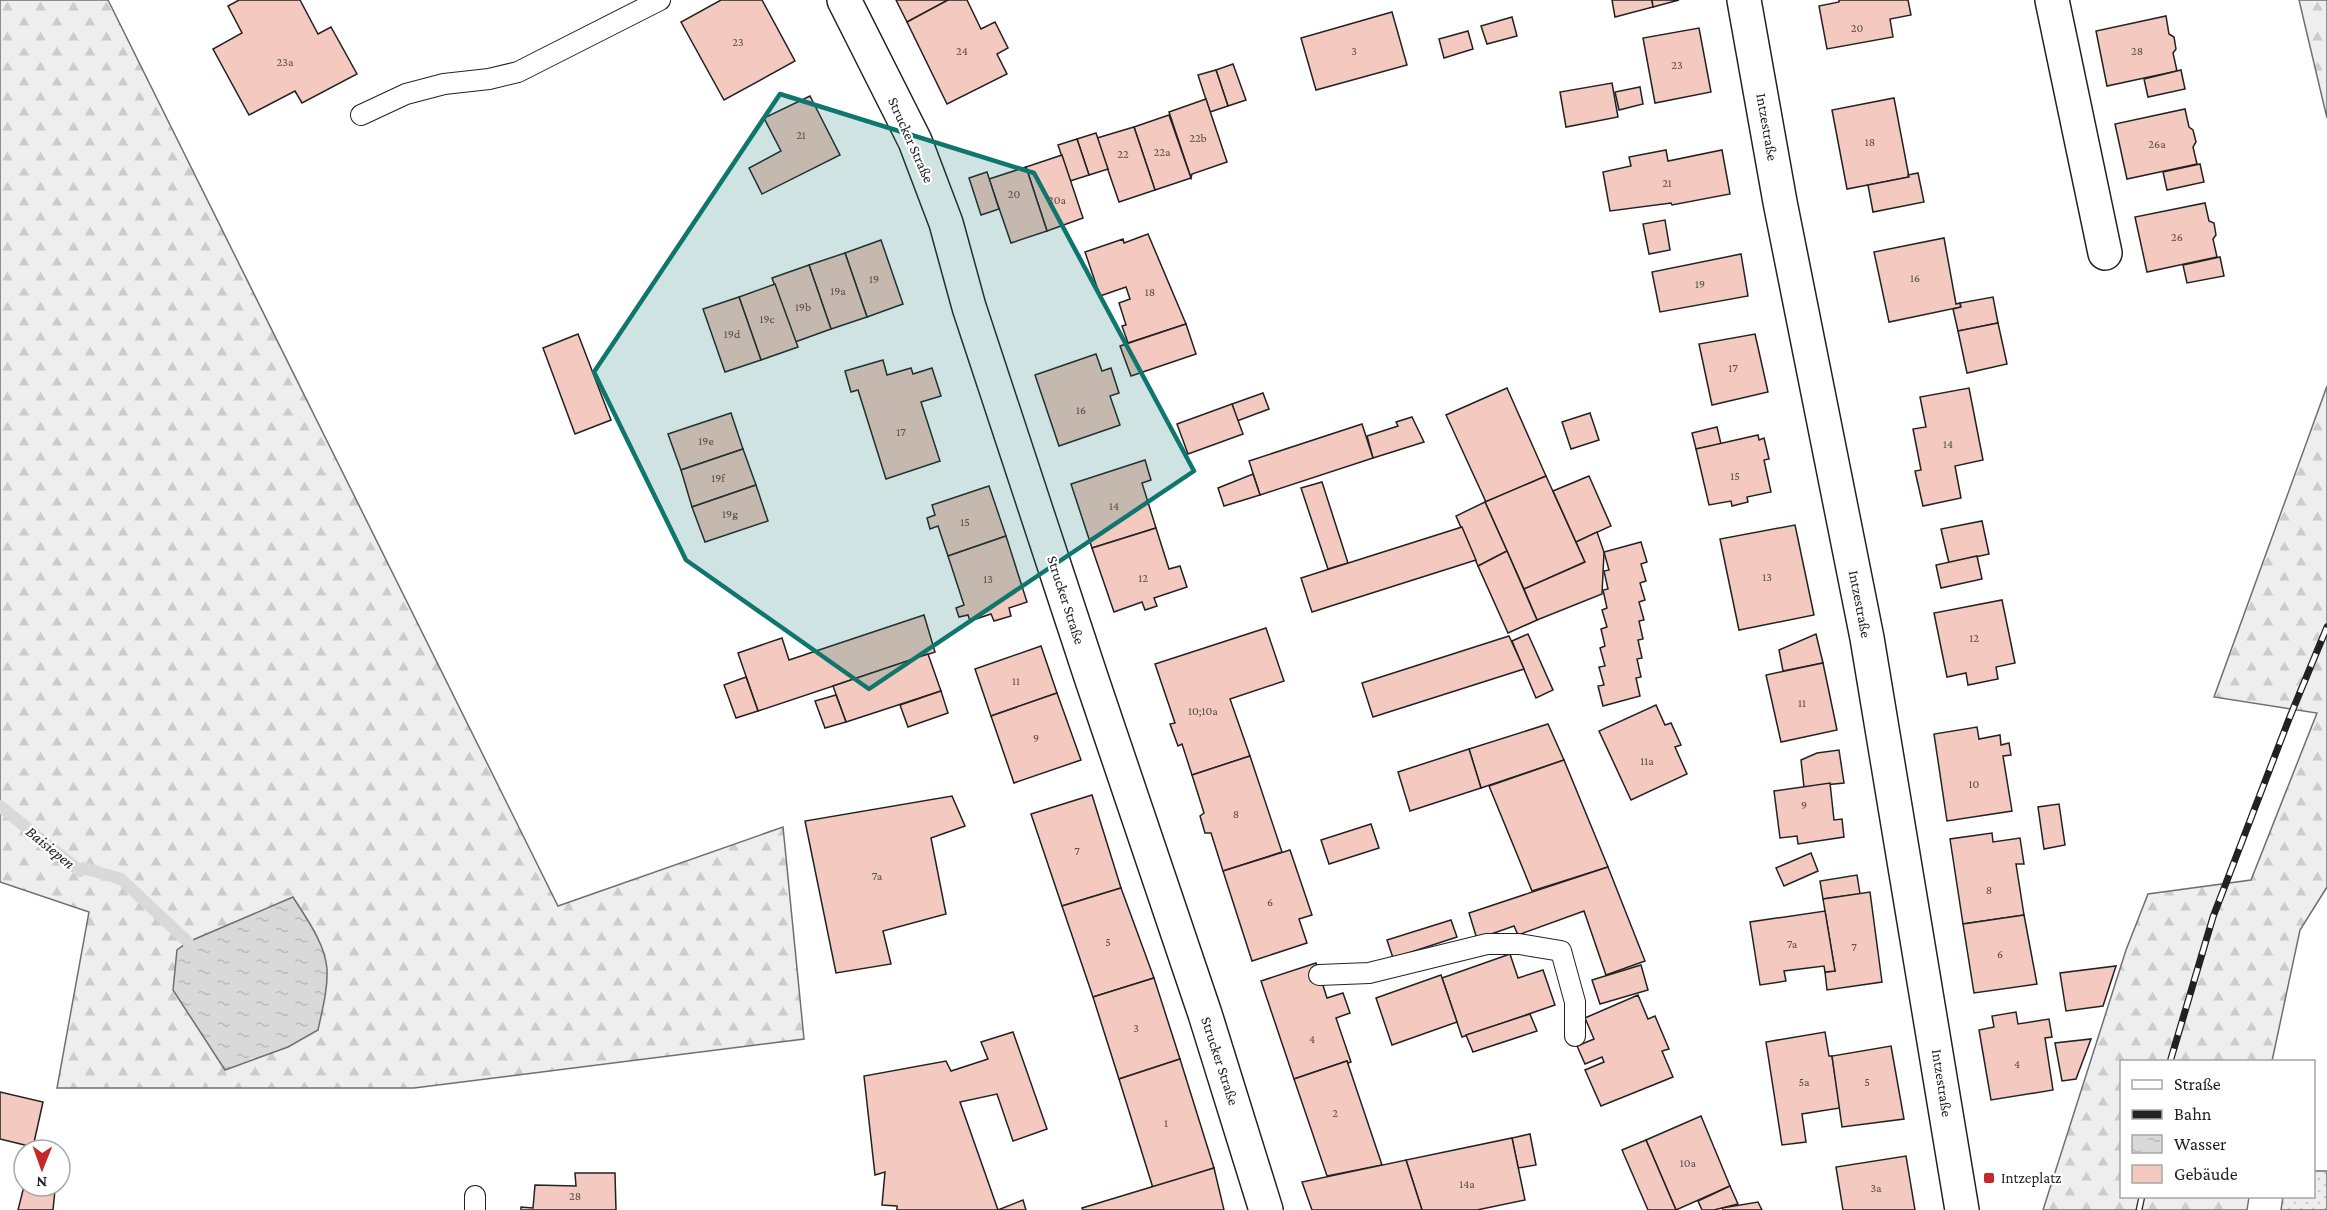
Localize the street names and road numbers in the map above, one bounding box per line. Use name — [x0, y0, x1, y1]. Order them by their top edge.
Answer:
street label: Intzestraße — [1753, 92, 1781, 162]
street label: Strucker Straße — [885, 95, 937, 186]
street label: Strucker Straße — [1044, 554, 1088, 647]
street label: Intzestraße — [1846, 569, 1874, 639]
street label: Strucker Straße — [1198, 1015, 1242, 1108]
street label: Intzestraße — [1929, 1048, 1955, 1118]

